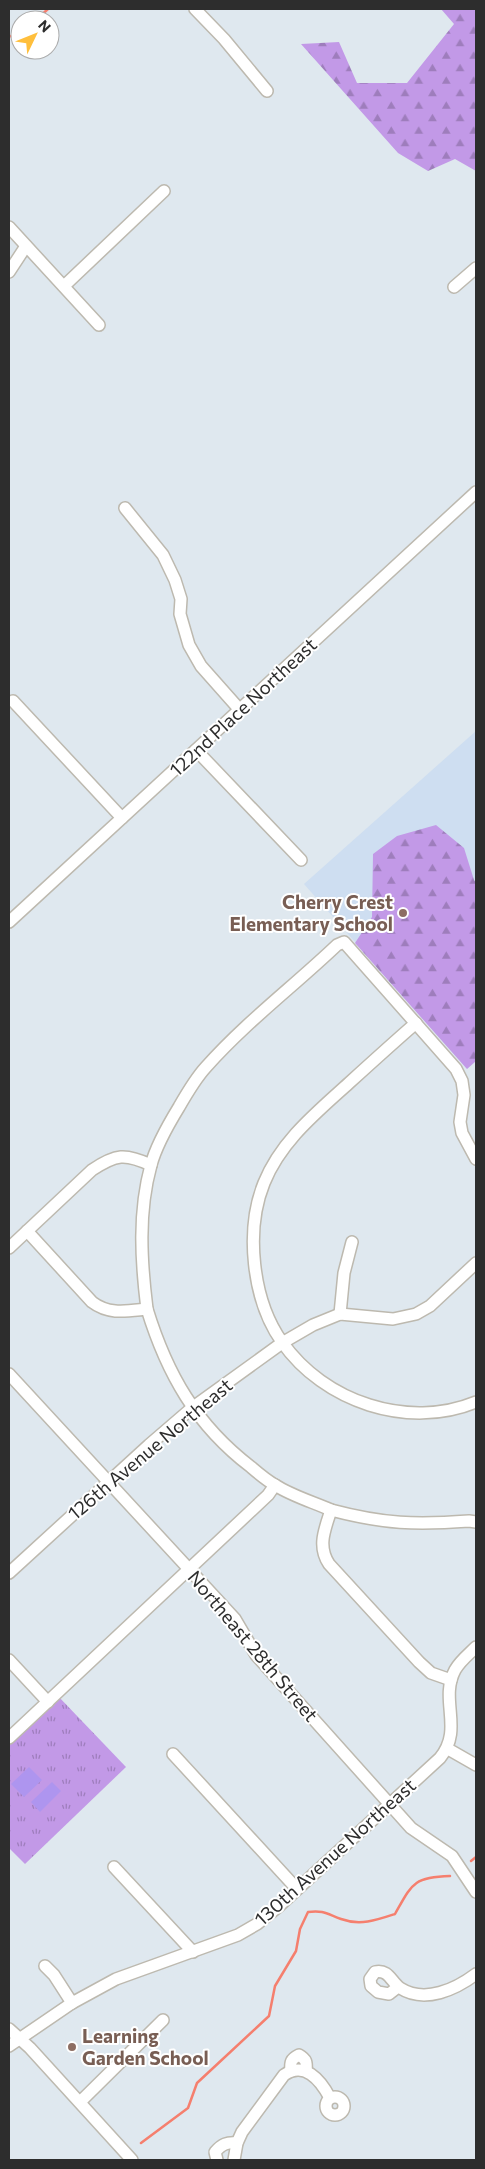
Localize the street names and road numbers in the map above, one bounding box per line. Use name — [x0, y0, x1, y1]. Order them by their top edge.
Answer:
street label: 122nd Place Northeast — [164, 632, 321, 781]
street label: 126th Avenue Northeast — [63, 1373, 237, 1524]
street label: Northeast 28th Street — [184, 1566, 323, 1726]
street label: 130th Avenue Northeast — [249, 1773, 420, 1930]

